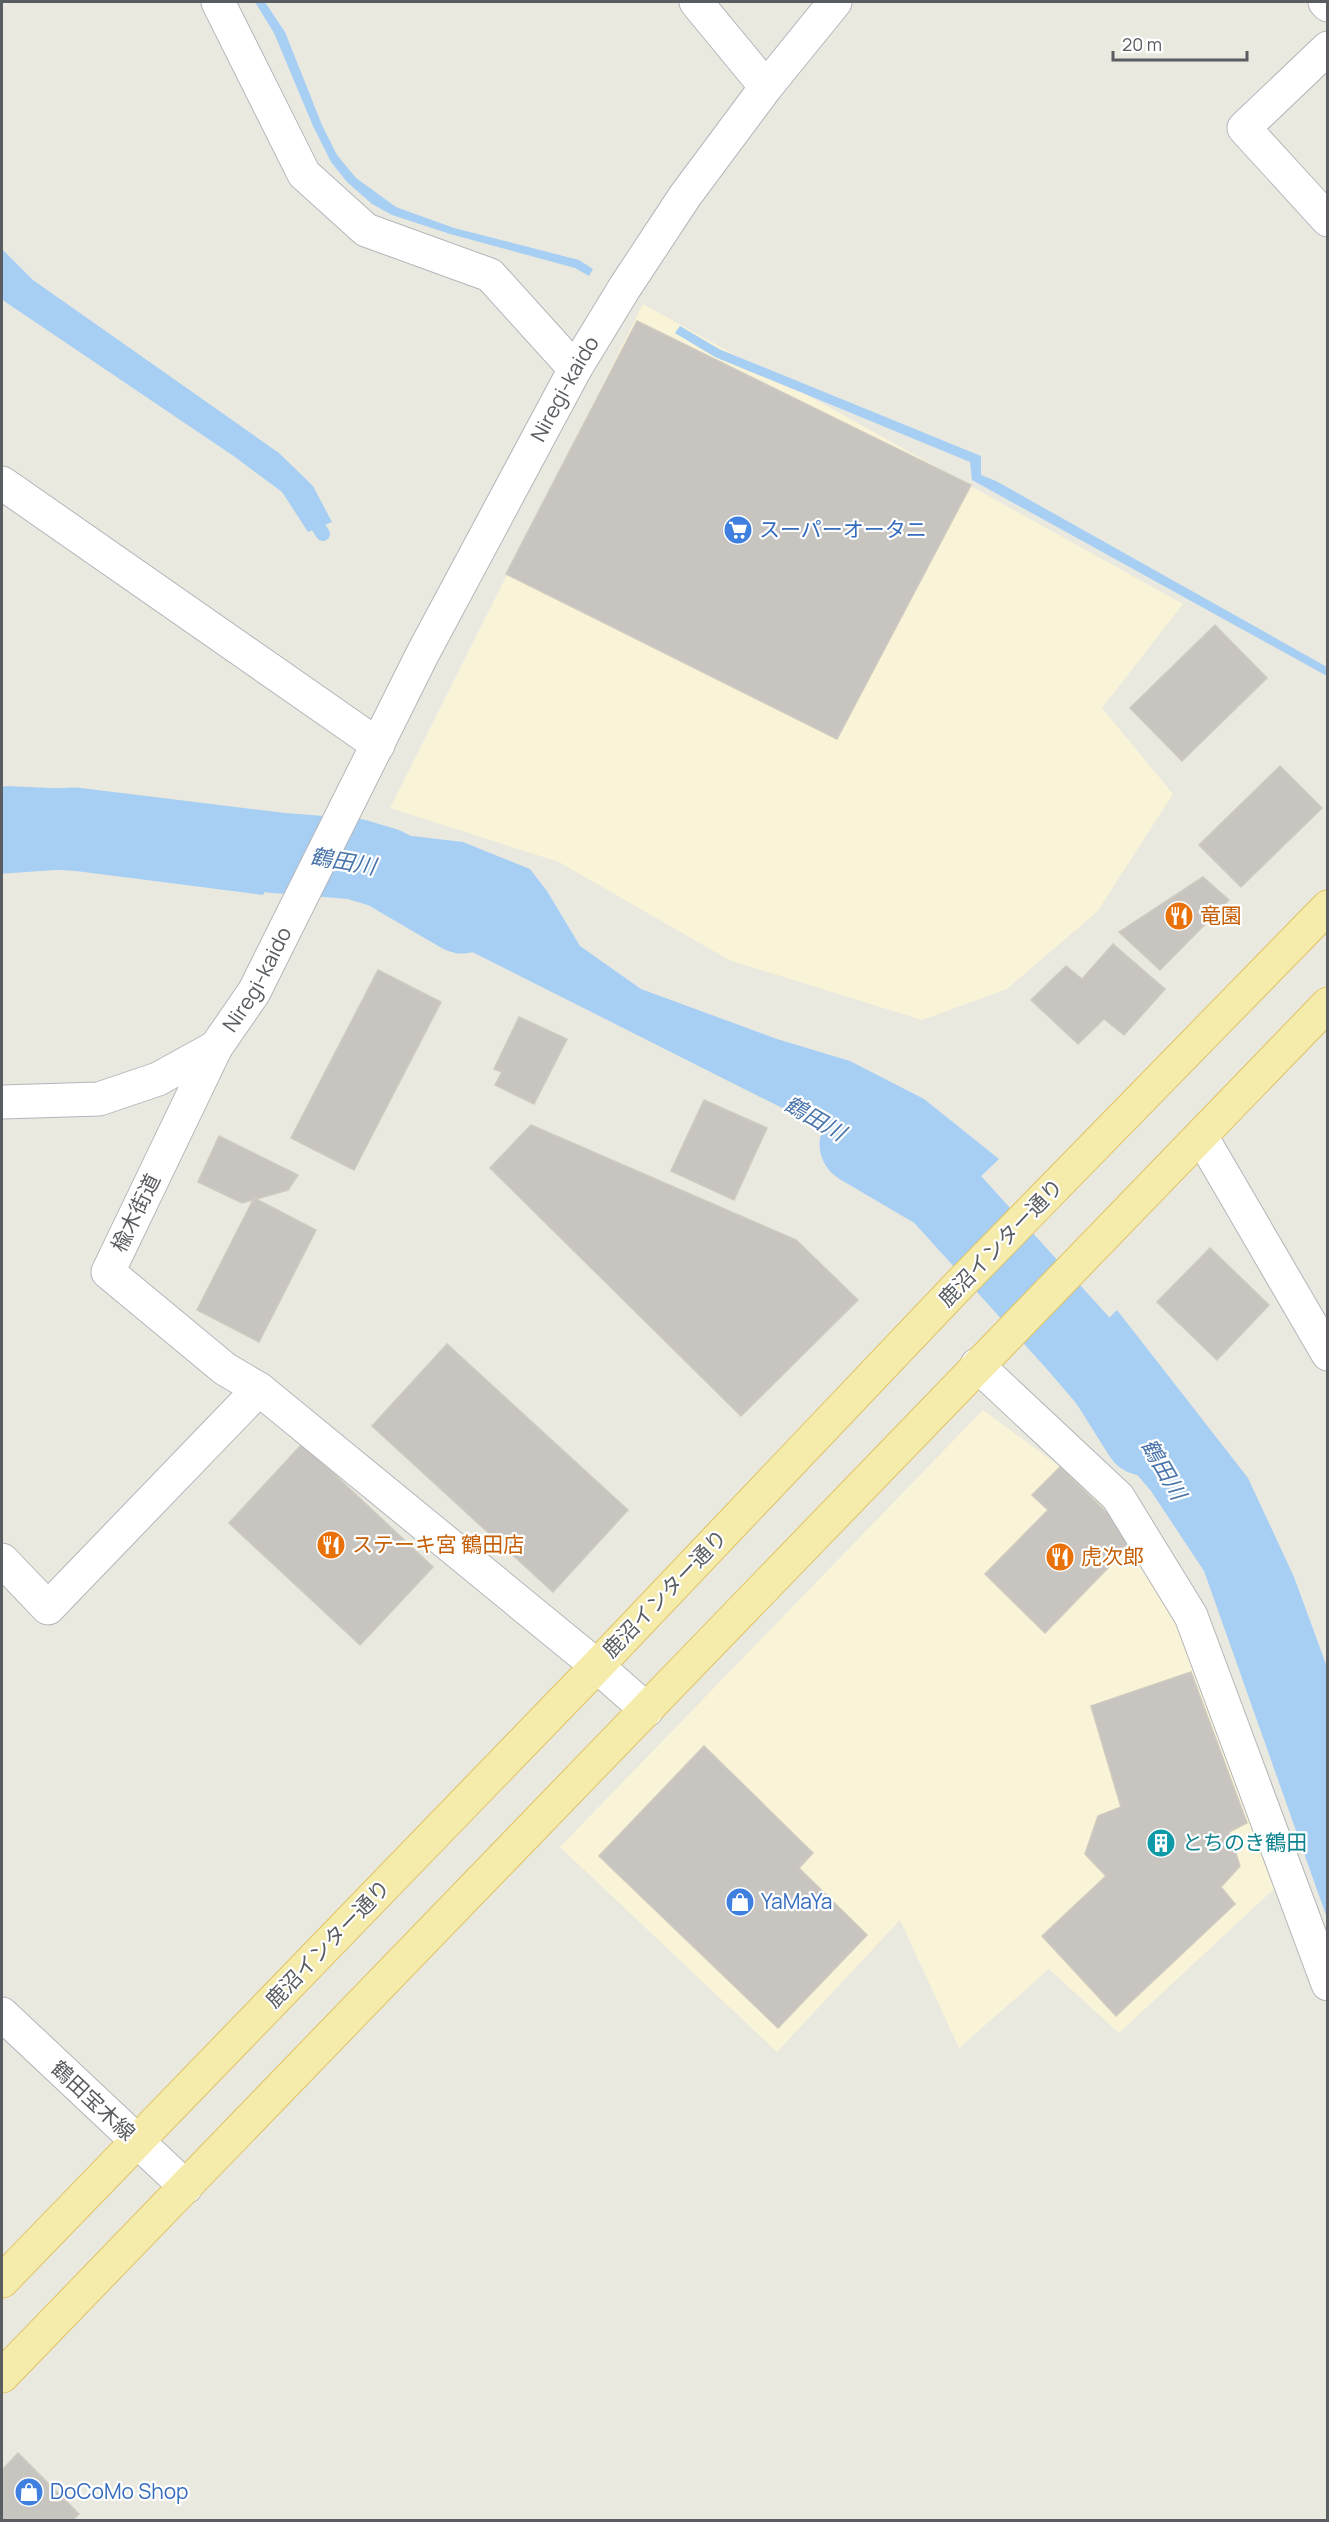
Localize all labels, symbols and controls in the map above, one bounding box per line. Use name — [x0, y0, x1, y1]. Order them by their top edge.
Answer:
scale bar — [1113, 24, 1246, 62]
text: 20 m — [1122, 32, 1162, 56]
street label: Niregi-kaido — [524, 330, 605, 446]
supermarket icon: スーパーオータニ — [722, 514, 754, 546]
place label: スーパーオータニ — [759, 515, 927, 543]
water label: 鶴田川 — [308, 840, 380, 882]
restaurant icon: 竜園 — [1163, 900, 1195, 932]
place label: 竜園 — [1200, 901, 1242, 929]
street label: Niregi-kaido — [216, 922, 297, 1037]
water label: 鶴田川 — [779, 1089, 853, 1148]
street label: 楡木街道 — [104, 1169, 166, 1256]
street label: 鹿沼インター通り — [932, 1172, 1069, 1312]
water label: 鶴田川 — [1135, 1433, 1194, 1507]
street label: 鹿沼インター通り — [596, 1523, 733, 1663]
restaurant icon: ステーキ宮 鶴田店 — [315, 1529, 347, 1561]
place label: ステーキ宮 鶴田店 — [352, 1530, 524, 1558]
restaurant icon: 虎次郎 — [1044, 1541, 1076, 1573]
place label: 虎次郎 — [1081, 1542, 1144, 1570]
building icon: とちのき鶴田 — [1145, 1827, 1177, 1859]
place label: とちのき鶴田 — [1182, 1828, 1307, 1856]
street label: 鹿沼インター通り — [259, 1873, 396, 2013]
shop icon: YaMaYa — [724, 1886, 756, 1918]
place label: YaMaYa — [761, 1887, 832, 1915]
street label: 鶴田宝木線 — [46, 2054, 142, 2146]
shop icon: DoCoMo Shop — [13, 2476, 45, 2508]
place label: DoCoMo Shop — [50, 2477, 189, 2505]

